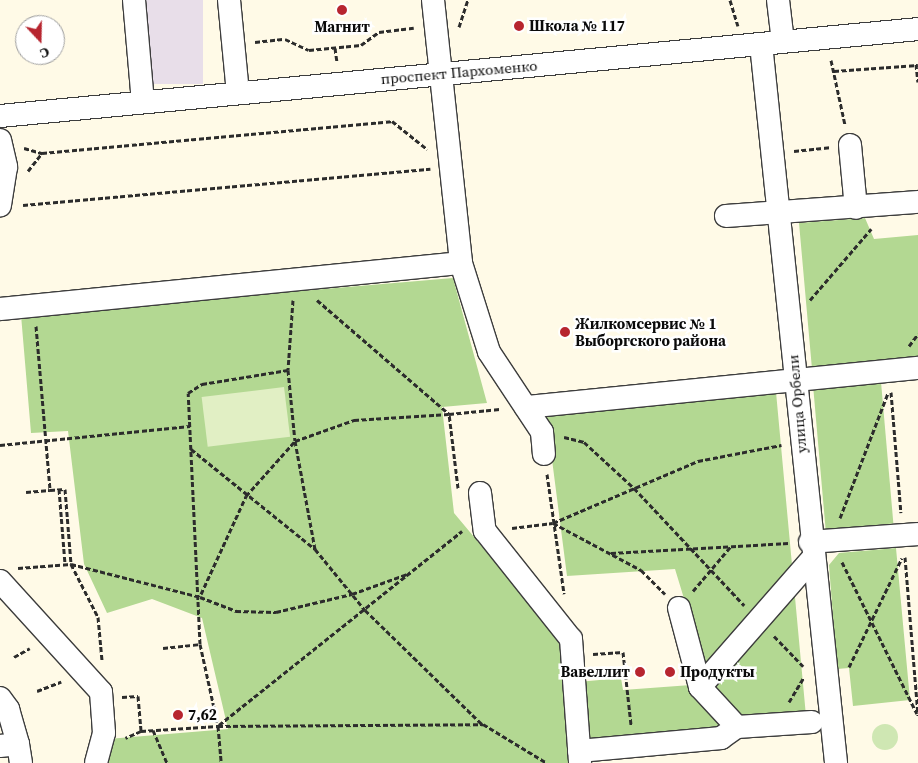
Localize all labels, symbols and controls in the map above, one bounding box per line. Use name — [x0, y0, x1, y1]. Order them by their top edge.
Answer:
marker: Магнит — [336, 4, 348, 16]
north arrow — [15, 15, 65, 65]
place label: Школа № 117 — [529, 17, 625, 35]
place label: Магнит — [314, 18, 370, 36]
marker: Школа № 117 — [513, 20, 525, 32]
text: С — [37, 42, 53, 64]
street label: проспект Пархоменко — [380, 56, 538, 88]
place label: Жилкомсервис № 1 Выборгского района — [575, 314, 726, 349]
marker: Жилкомсервис № 1 Выборгского района — [559, 326, 571, 338]
street label: улица Орбели — [784, 354, 810, 454]
place label: Вавеллит — [561, 663, 630, 681]
place label: Продукты — [680, 663, 755, 681]
marker: Вавеллит — [634, 666, 646, 678]
marker: Продукты — [664, 666, 676, 678]
place label: 7,62 — [188, 706, 217, 724]
marker: 7,62 — [172, 709, 184, 721]

